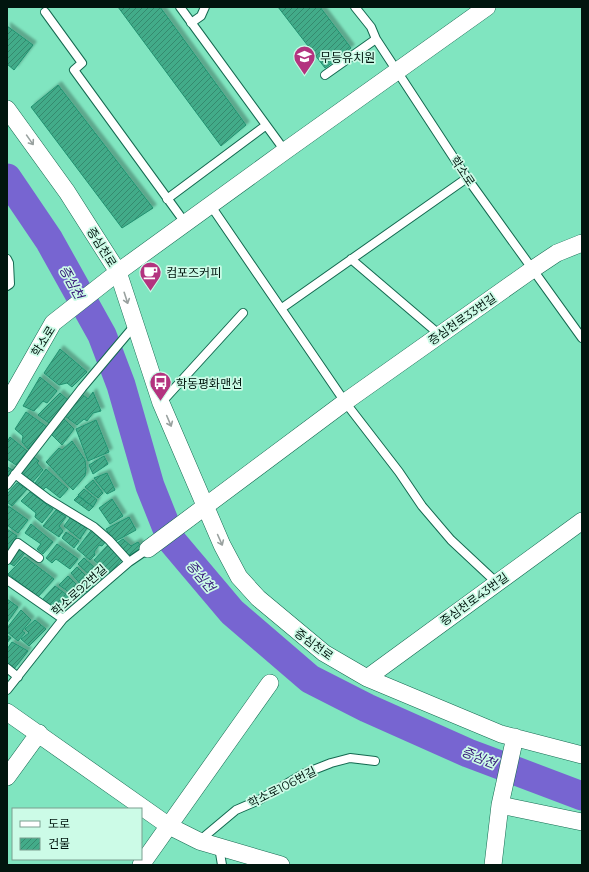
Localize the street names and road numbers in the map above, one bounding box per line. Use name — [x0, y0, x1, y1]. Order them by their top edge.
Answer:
street label: 학소로 — [448, 153, 478, 189]
street label: 증심천로 — [84, 224, 120, 270]
street label: 증심천로33번길 — [425, 290, 499, 348]
street label: 학소로 — [28, 323, 58, 359]
street label: 학소로92번길 — [48, 561, 110, 619]
street label: 증심천로43번길 — [437, 569, 511, 629]
street label: 증심천로 — [292, 625, 336, 663]
street label: 학소로106번길 — [245, 763, 319, 811]

